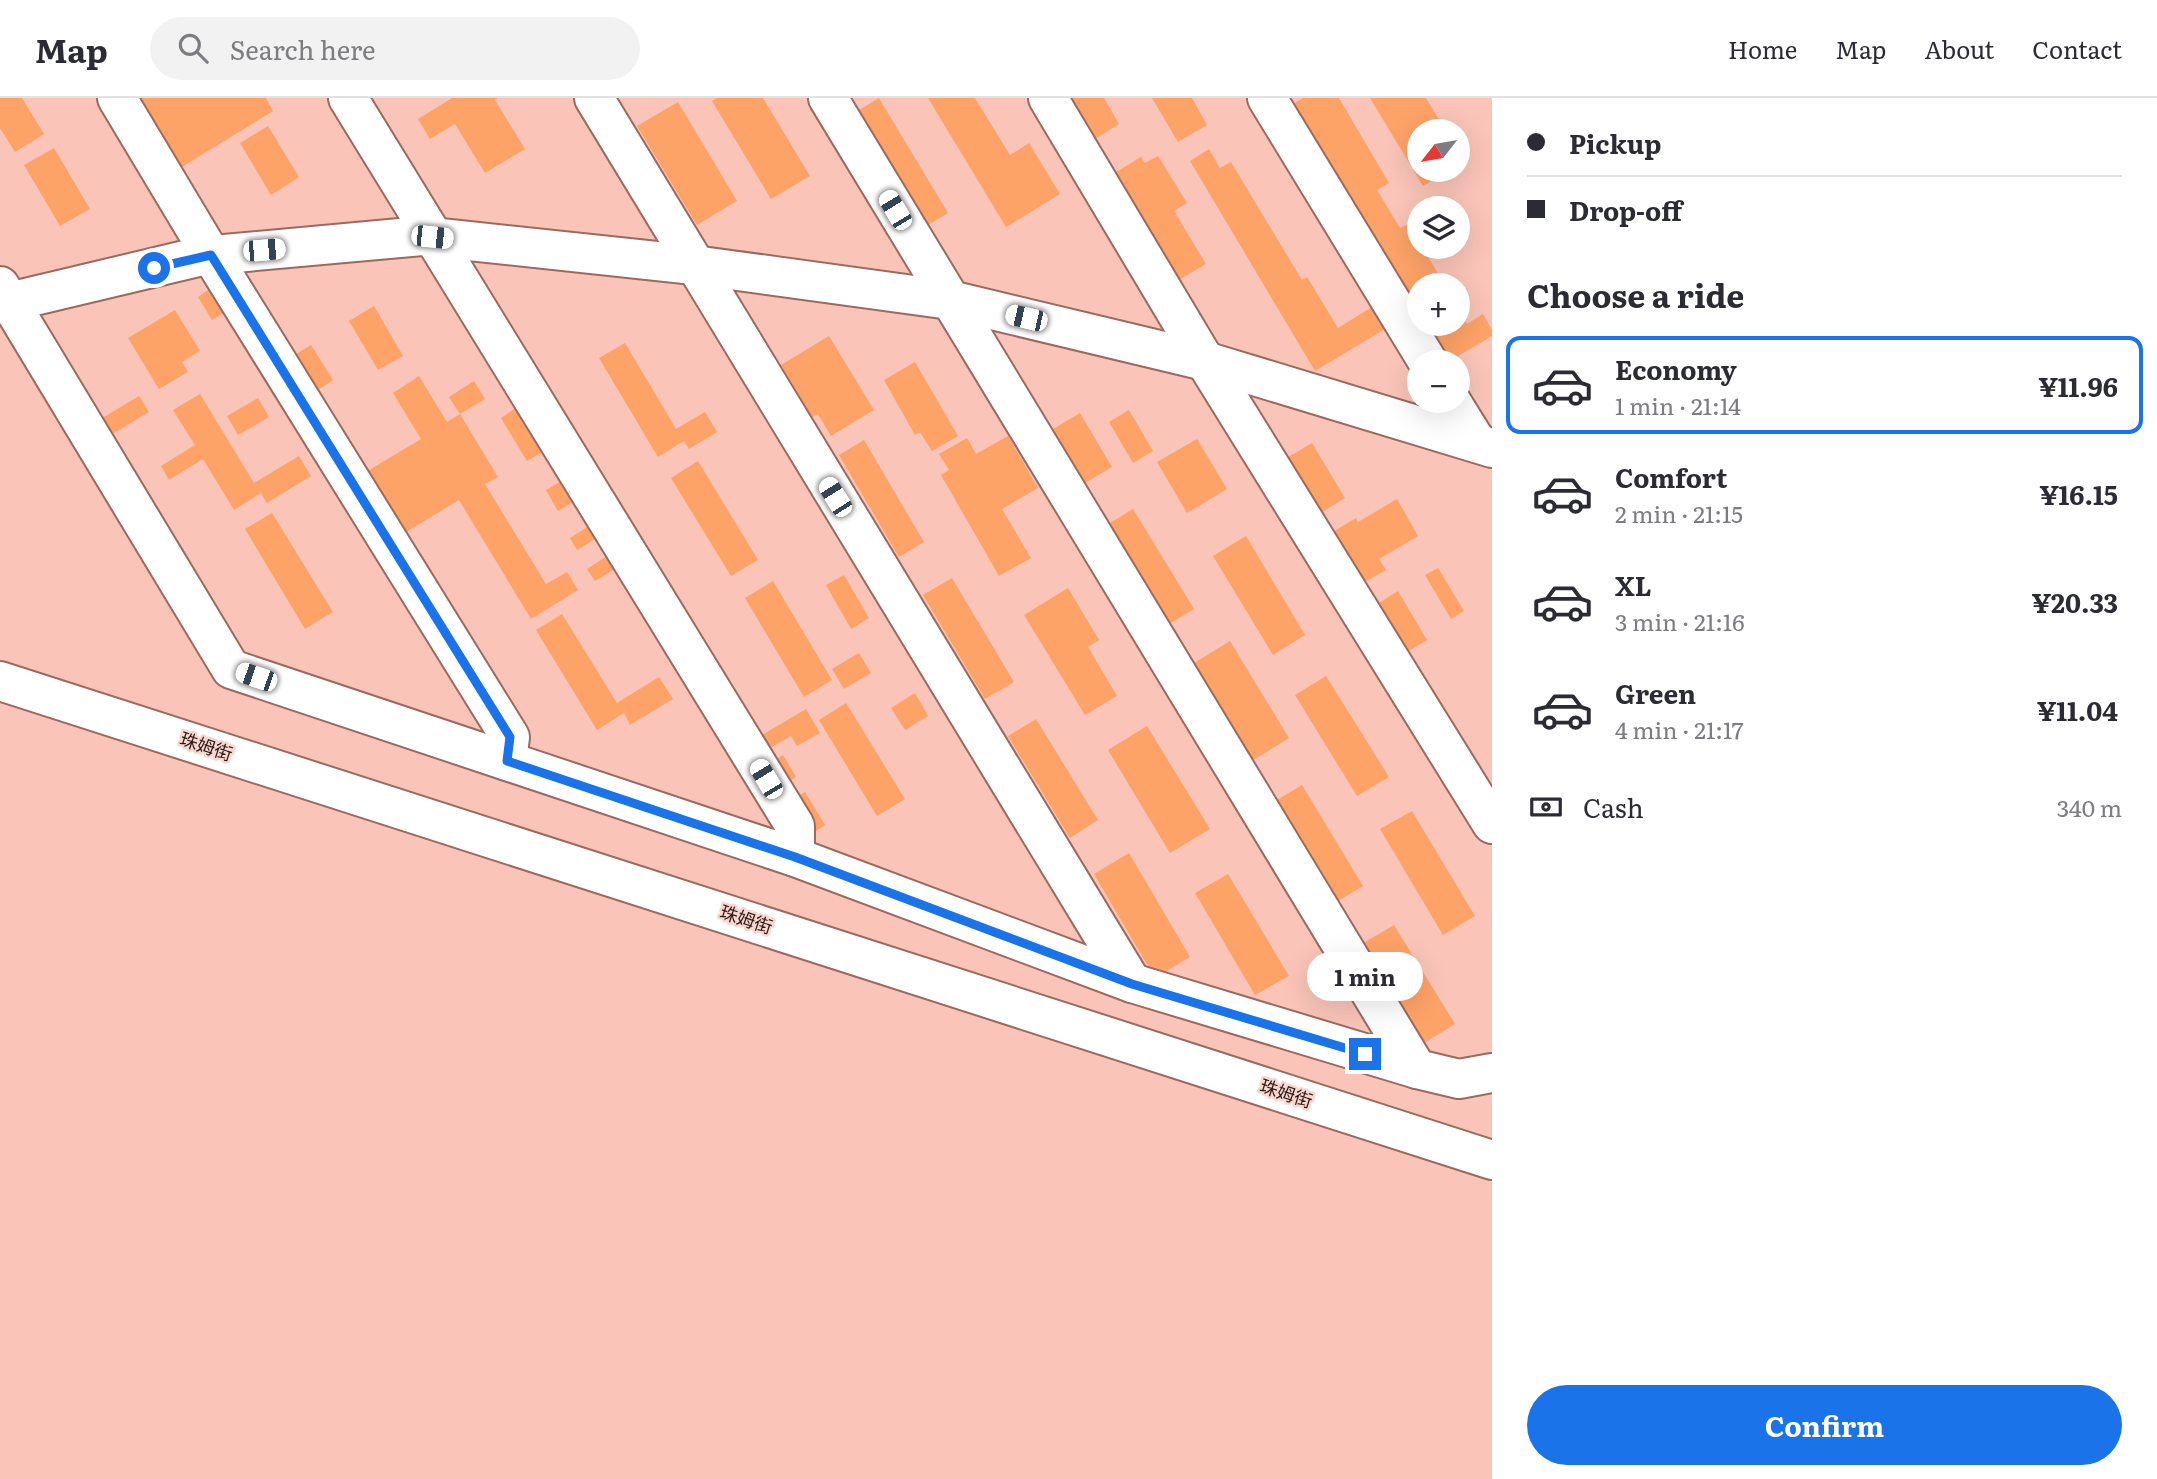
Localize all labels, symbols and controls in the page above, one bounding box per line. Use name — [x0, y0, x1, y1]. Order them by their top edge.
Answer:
search box — [150, 17, 640, 80]
text: Map — [35, 24, 108, 73]
icon: search — [174, 29, 212, 67]
text: Search here — [230, 29, 376, 68]
text: Home — [1728, 31, 1797, 66]
text: Map — [1835, 31, 1886, 66]
text: About — [1924, 31, 1994, 66]
text: Contact — [2032, 31, 2122, 66]
north arrow — [1407, 119, 1470, 182]
map controls — [1407, 119, 1470, 413]
text: Pickup — [1569, 123, 1661, 162]
car — [876, 187, 915, 233]
text: Drop-off — [1569, 190, 1682, 229]
button: layers — [1407, 196, 1470, 259]
car — [411, 224, 454, 250]
car — [243, 238, 286, 262]
route start — [138, 252, 170, 284]
text: Choose a ride — [1527, 270, 1744, 318]
button: + — [1407, 273, 1470, 336]
car — [1004, 303, 1049, 333]
text: Economy — [1615, 349, 1737, 388]
button: − — [1407, 350, 1470, 413]
icon: car — [1531, 354, 1594, 417]
text: ¥11.96 — [2038, 366, 2118, 405]
text: 1 min · 21:14 — [1615, 388, 1741, 422]
text: Comfort — [1615, 457, 1727, 496]
icon: car — [1531, 462, 1594, 525]
car — [815, 474, 856, 520]
text: ¥16.15 — [2039, 474, 2118, 513]
text: 2 min · 21:15 — [1615, 496, 1743, 530]
text: XL — [1615, 565, 1652, 604]
icon: car — [1531, 570, 1594, 633]
text: ¥20.33 — [2032, 582, 2118, 621]
text: 3 min · 21:16 — [1615, 604, 1745, 638]
car — [233, 660, 280, 694]
text: Green — [1615, 673, 1696, 712]
icon: car — [1531, 678, 1594, 741]
text: ¥11.04 — [2037, 690, 2118, 729]
text: 4 min · 21:17 — [1615, 712, 1743, 746]
street label: 珠姆街 — [177, 724, 236, 767]
car — [747, 756, 786, 802]
text: Cash — [1583, 787, 1644, 826]
icon: cash — [1527, 788, 1565, 826]
text: 340 m — [2057, 790, 2122, 824]
street label: 珠姆街 — [717, 897, 776, 940]
callout: 1 min — [1307, 953, 1423, 1002]
text: 1 min — [1334, 959, 1396, 993]
route end — [1349, 1038, 1381, 1070]
street label: 珠姆街 — [1257, 1071, 1316, 1114]
button: Confirm — [1527, 1385, 2122, 1465]

